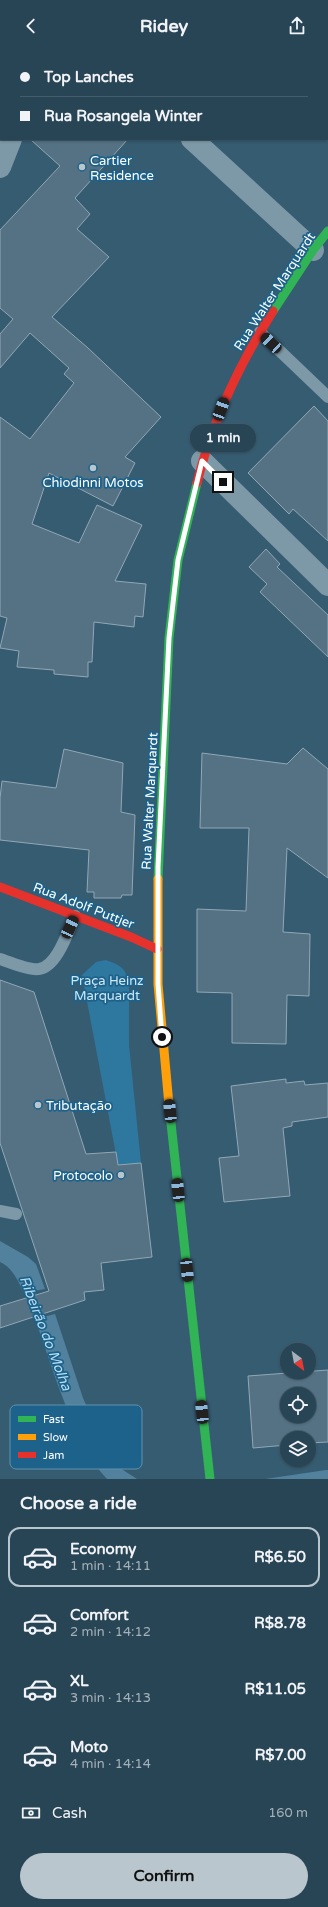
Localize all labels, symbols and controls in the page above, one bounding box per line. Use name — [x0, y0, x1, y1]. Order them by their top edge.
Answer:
icon: back — [20, 15, 42, 37]
text: Ridey — [140, 15, 188, 37]
icon: share — [286, 15, 308, 37]
text: Top Lanches — [44, 68, 134, 86]
text: Rua Rosangela Winter — [44, 107, 202, 125]
place label: Cartier Residence — [90, 153, 154, 184]
marker: Cartier Residence — [77, 162, 87, 172]
street label: Rua Walter Marquardt — [231, 229, 319, 354]
car — [258, 330, 284, 356]
car — [211, 396, 231, 422]
callout: 1 min — [190, 424, 256, 452]
text: 1 min — [206, 430, 240, 446]
marker: Chiodinni Motos — [88, 463, 98, 473]
route end — [214, 473, 232, 491]
place label: Chiodinni Motos — [42, 475, 144, 491]
street label: Rua Walter Marquardt — [138, 732, 162, 870]
street label: Rua Adolf Puttjer — [31, 879, 137, 933]
car — [59, 914, 81, 940]
park label: Praça Heinz Marquardt — [70, 973, 144, 1004]
route start — [153, 1028, 171, 1046]
place label: Tributação — [46, 1098, 112, 1114]
car — [163, 1098, 177, 1124]
marker: Tributação — [33, 1100, 43, 1110]
place label: Protocolo — [53, 1168, 113, 1184]
marker: Protocolo — [116, 1170, 126, 1180]
car — [171, 1177, 185, 1203]
car — [180, 1257, 194, 1283]
water label: Ribeirão do Molha — [16, 1273, 76, 1394]
north arrow — [280, 1343, 316, 1379]
map controls — [280, 1343, 316, 1467]
button: locate — [280, 1387, 316, 1423]
car — [195, 1399, 209, 1425]
legend — [10, 1405, 142, 1469]
text: Fast — [43, 1413, 64, 1426]
text: Slow — [43, 1431, 68, 1444]
button: layers — [280, 1431, 316, 1467]
text: Jam — [43, 1449, 64, 1462]
text: Choose a ride — [20, 1492, 137, 1514]
icon: car — [22, 1539, 58, 1575]
text: Economy — [70, 1540, 136, 1558]
text: R$6.50 — [254, 1548, 306, 1566]
text: 1 min · 14:11 — [70, 1558, 151, 1574]
icon: car — [22, 1605, 58, 1641]
text: Comfort — [70, 1606, 129, 1624]
text: R$8.78 — [254, 1614, 306, 1632]
text: 2 min · 14:12 — [70, 1624, 151, 1640]
icon: car — [22, 1671, 58, 1707]
text: XL — [70, 1672, 89, 1690]
text: R$11.05 — [244, 1680, 306, 1698]
text: 3 min · 14:13 — [70, 1690, 151, 1706]
icon: car — [22, 1737, 58, 1773]
text: Moto — [70, 1738, 108, 1756]
text: R$7.00 — [255, 1746, 306, 1764]
text: 4 min · 14:14 — [70, 1756, 151, 1772]
icon: cash — [20, 1802, 42, 1824]
text: Cash — [52, 1804, 87, 1822]
text: 160 m — [268, 1805, 308, 1821]
button: Confirm — [20, 1853, 308, 1899]

